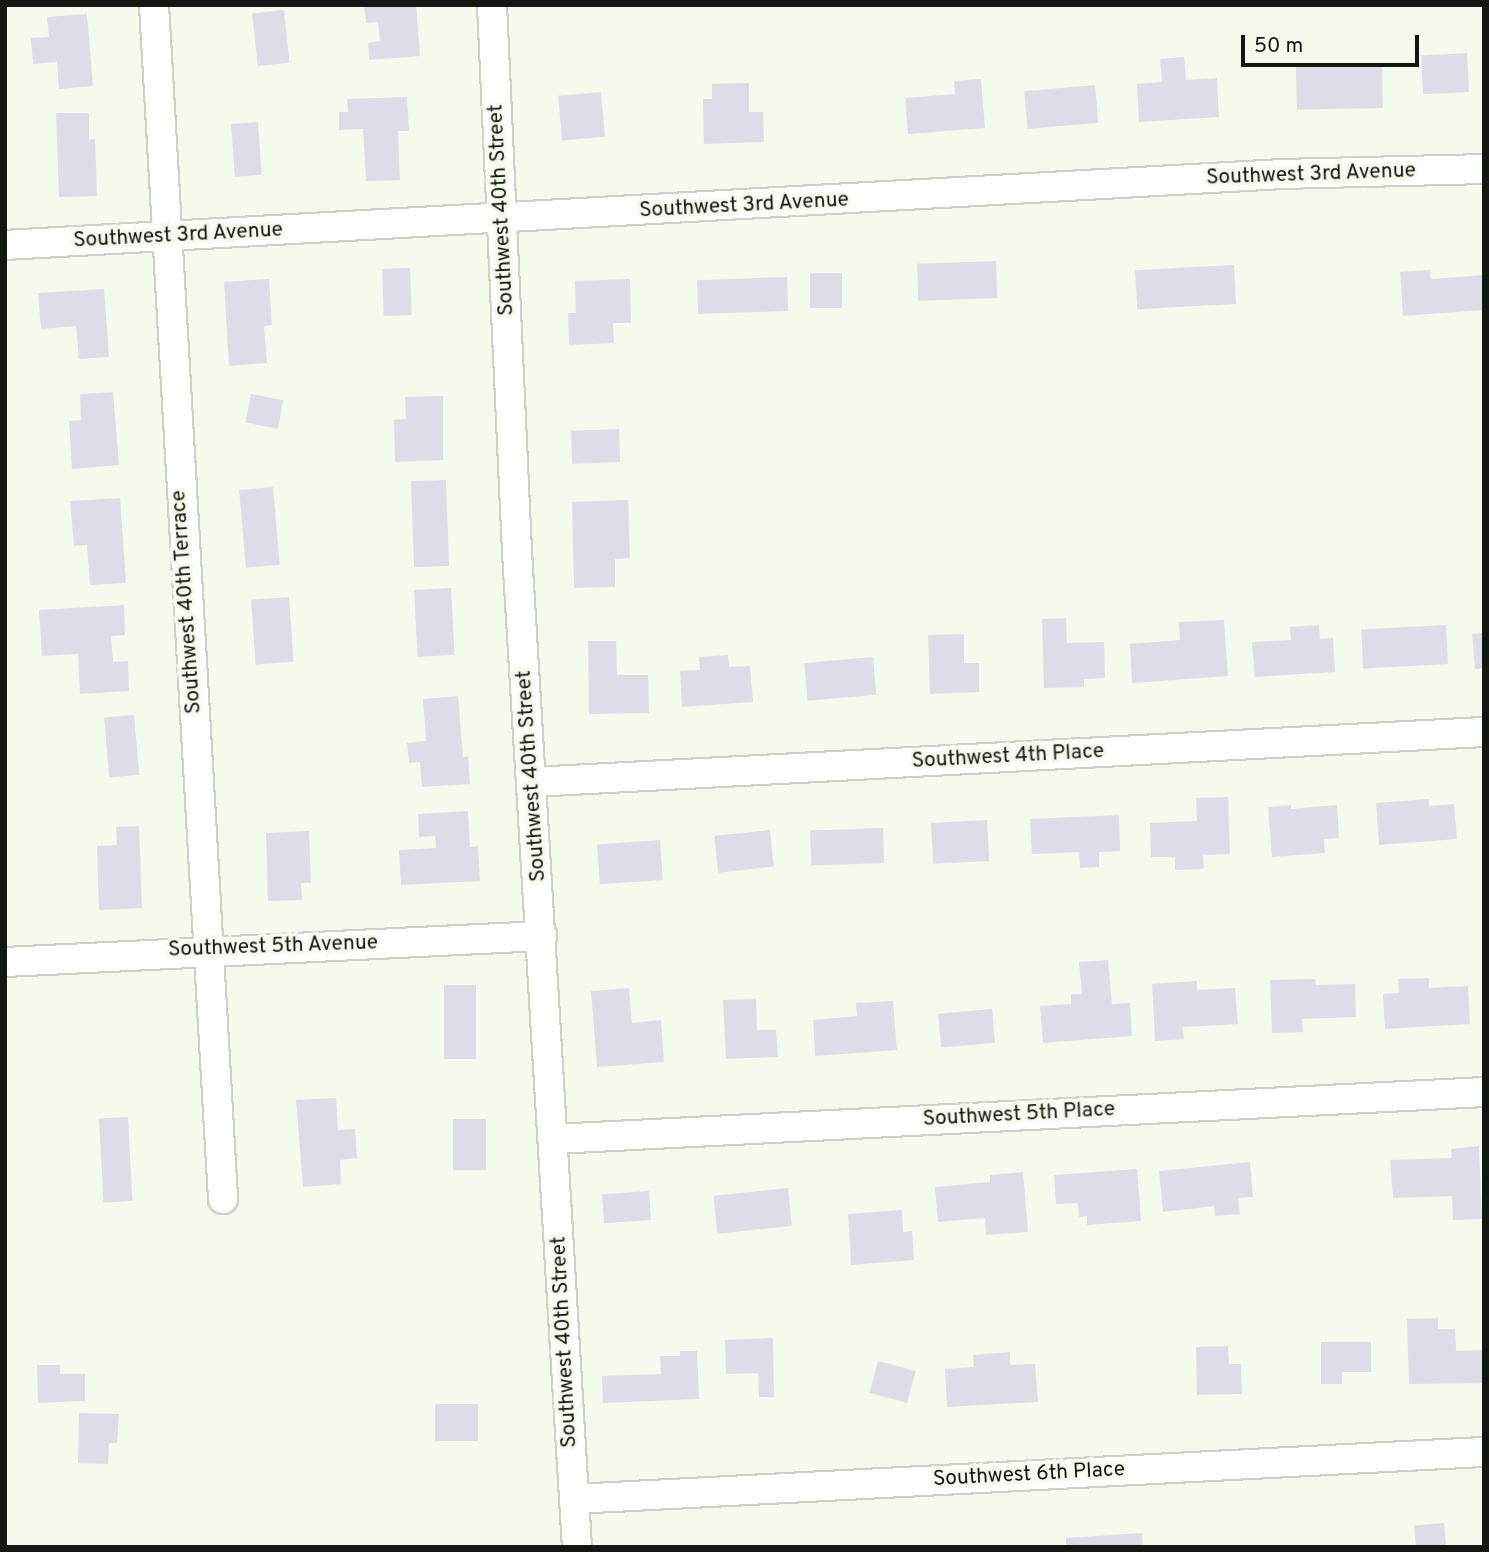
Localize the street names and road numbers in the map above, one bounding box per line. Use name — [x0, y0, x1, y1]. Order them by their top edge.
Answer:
street label: Southwest 40th Street — [484, 104, 520, 316]
street label: Southwest 3rd Avenue — [1205, 159, 1417, 191]
street label: Southwest 3rd Avenue — [638, 188, 850, 224]
street label: Southwest 3rd Avenue — [72, 218, 284, 254]
street label: Southwest 40th Terrace — [167, 489, 207, 715]
street label: Southwest 40th Street — [512, 669, 552, 883]
street label: Southwest 4th Place — [911, 739, 1105, 775]
street label: Southwest 5th Avenue — [167, 931, 379, 963]
street label: Southwest 5th Place — [922, 1097, 1116, 1133]
street label: Southwest 40th Street — [547, 1236, 583, 1448]
street label: Southwest 6th Place — [932, 1457, 1126, 1493]

